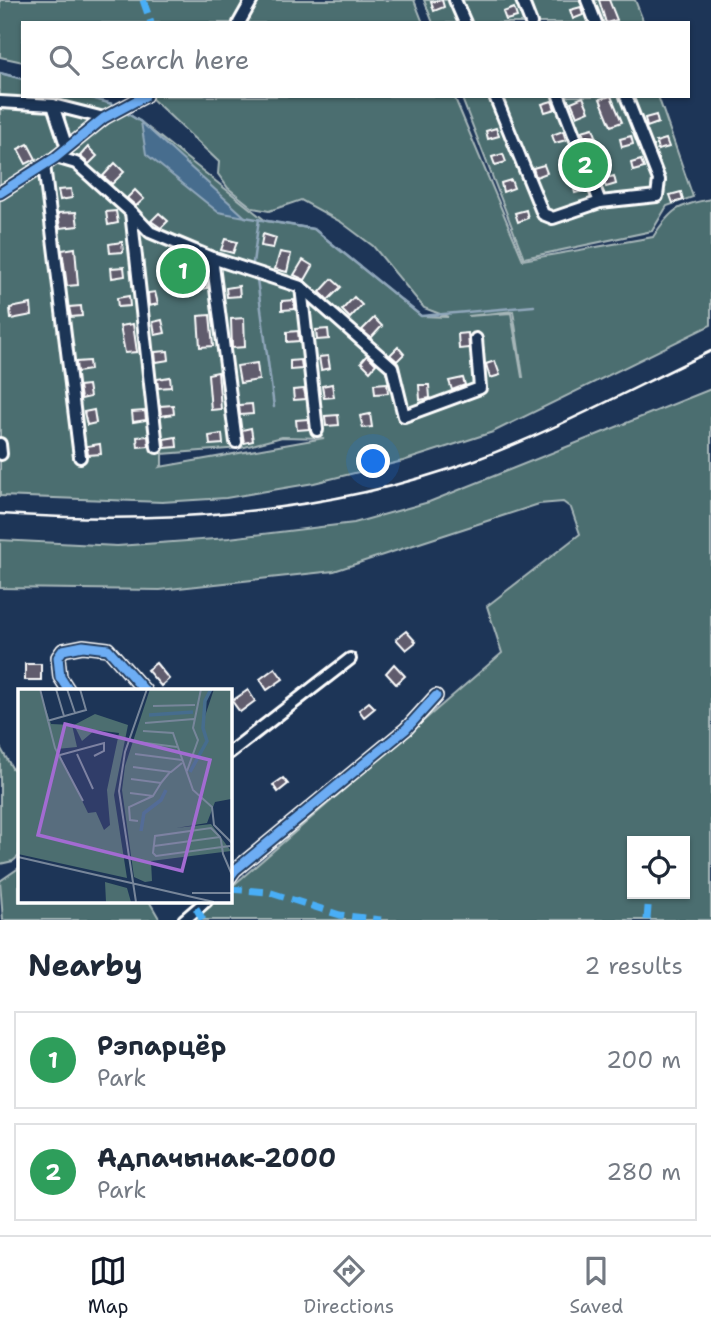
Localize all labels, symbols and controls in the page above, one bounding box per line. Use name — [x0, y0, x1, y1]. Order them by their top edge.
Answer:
search box — [21, 21, 690, 98]
icon: search — [45, 41, 83, 79]
text: Search here — [101, 42, 250, 77]
pin: 2 — [562, 139, 608, 191]
pin: 1 — [160, 245, 206, 297]
your location — [356, 444, 390, 478]
inset map — [18, 689, 231, 902]
map controls — [627, 836, 690, 899]
button: locate — [627, 836, 690, 899]
text: Nearby — [28, 945, 143, 986]
text: 2 results — [584, 951, 683, 981]
text: Рэпарцёр — [97, 1028, 226, 1063]
text: 1 — [48, 1045, 58, 1075]
text: 200 m — [606, 1045, 681, 1075]
text: Park — [97, 1063, 146, 1093]
text: Адпачынак-2000 — [97, 1140, 336, 1175]
text: 2 — [45, 1157, 61, 1187]
text: 280 m — [606, 1157, 681, 1187]
text: Park — [97, 1175, 146, 1205]
tab: Map — [88, 1252, 128, 1319]
tab: Directions — [304, 1252, 394, 1319]
tab: Saved — [569, 1252, 623, 1319]

